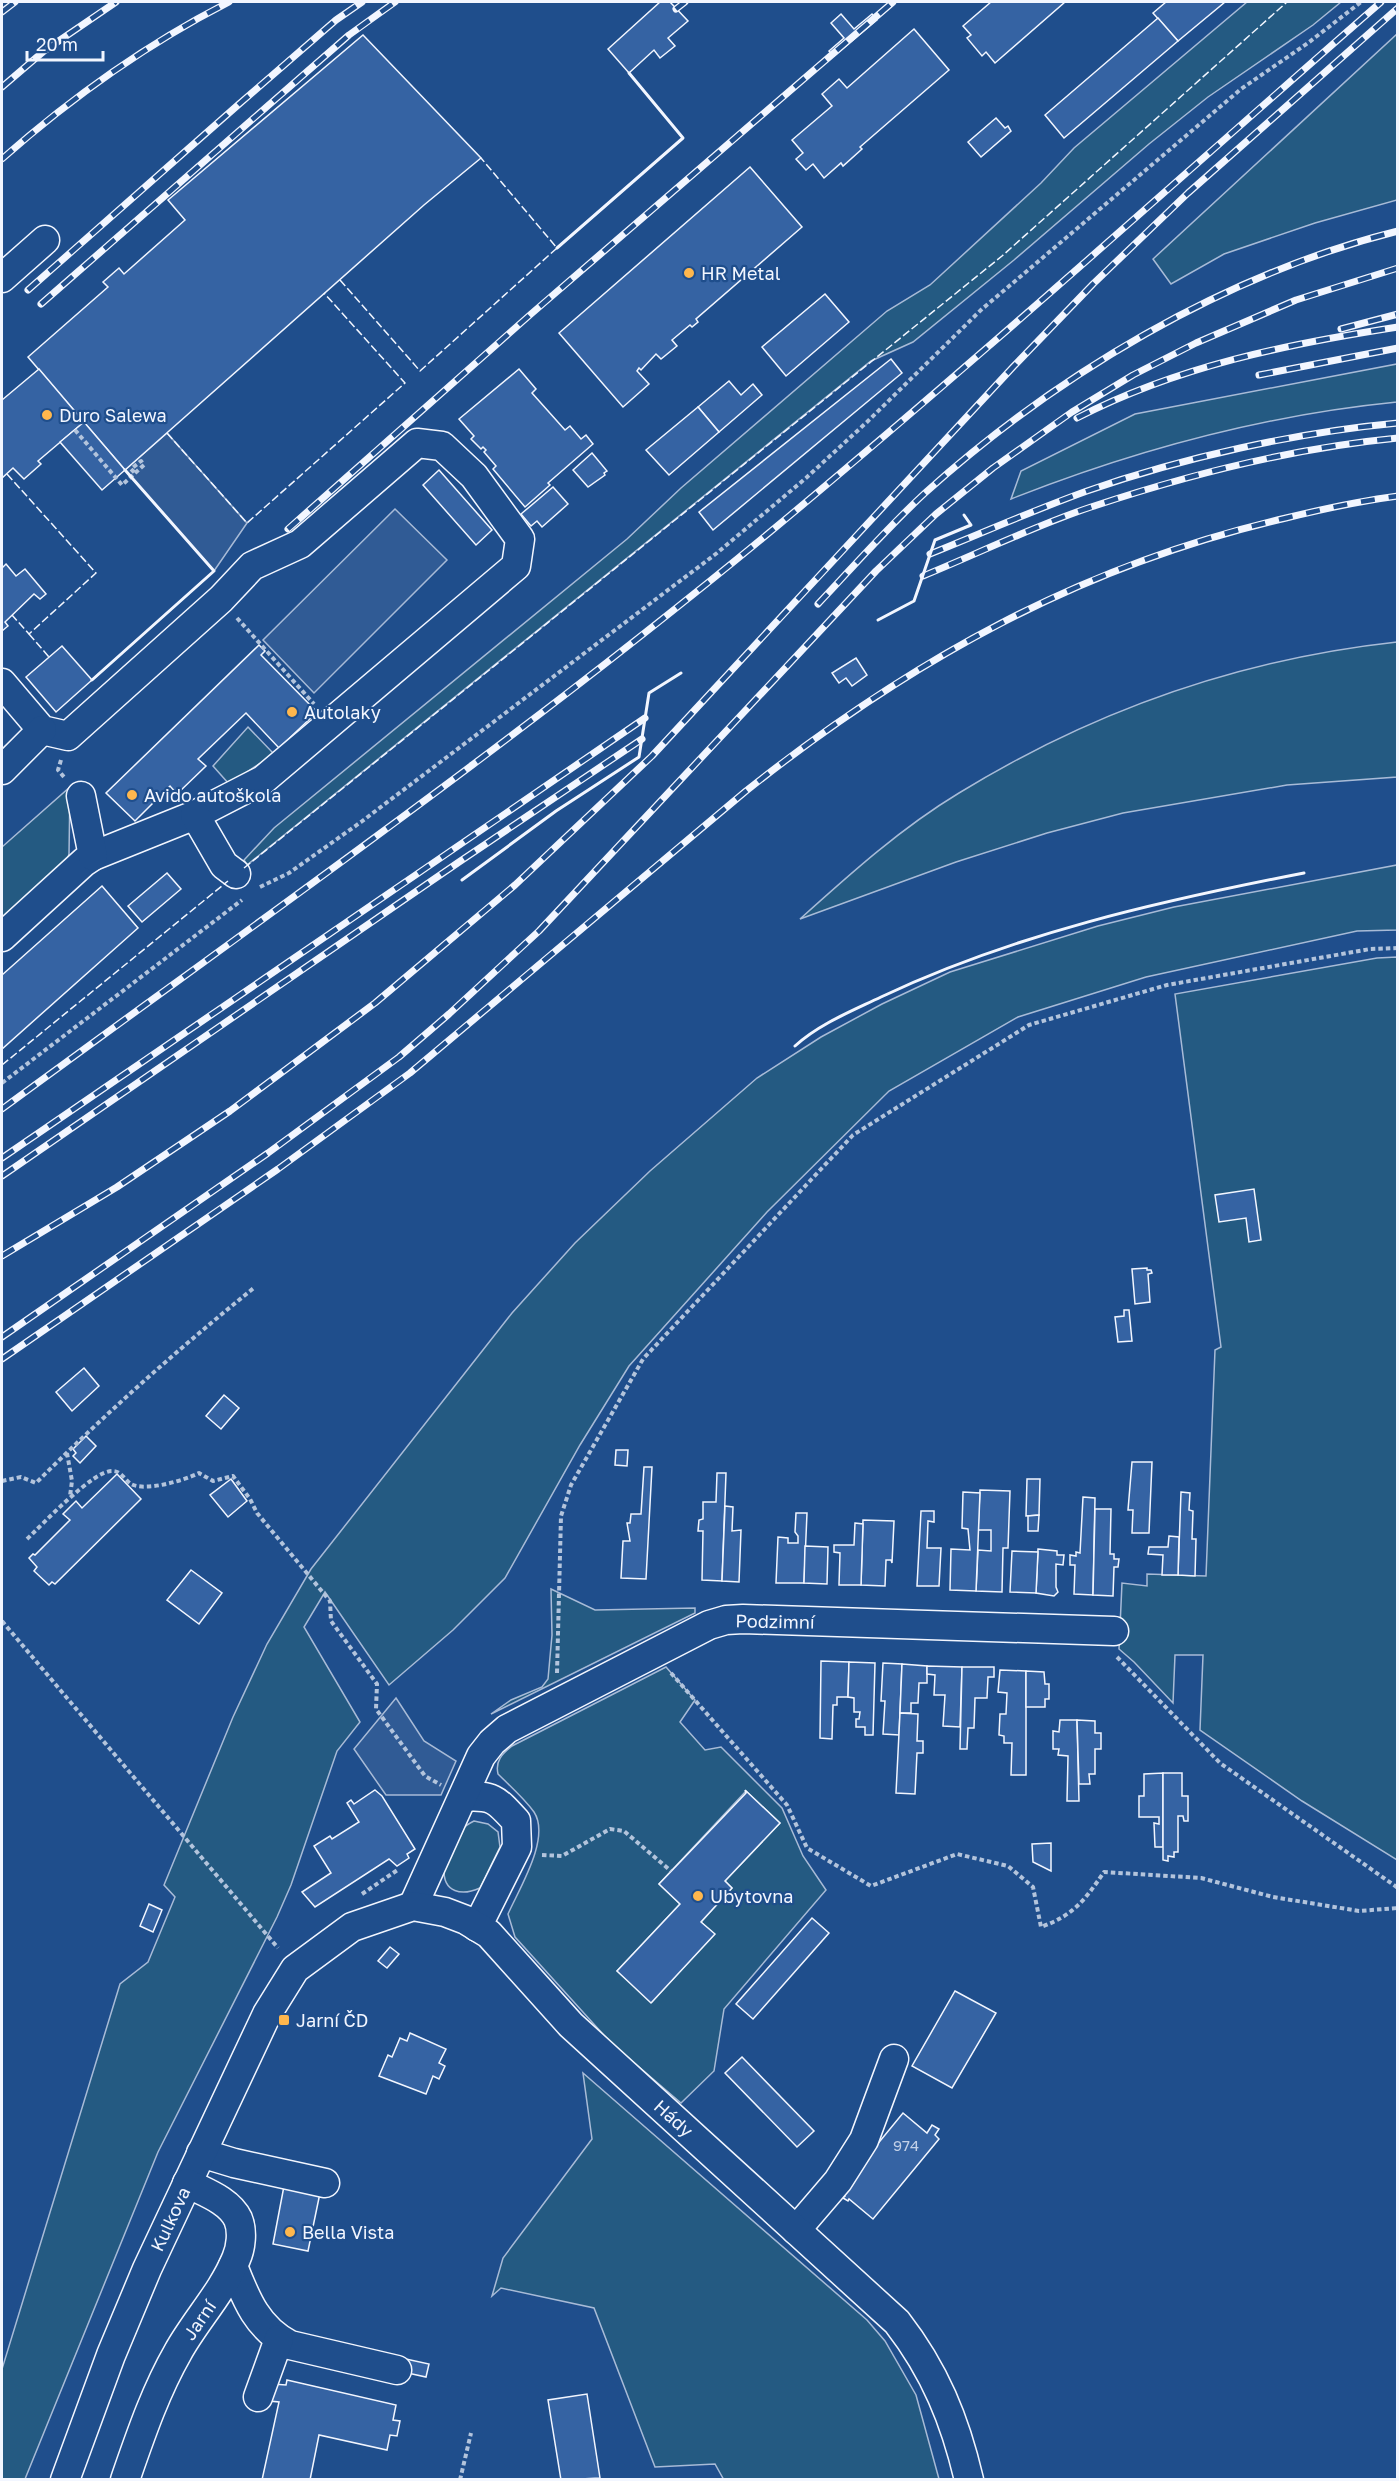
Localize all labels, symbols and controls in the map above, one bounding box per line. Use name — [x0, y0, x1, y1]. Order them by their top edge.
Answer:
scale bar — [27, 24, 104, 62]
text: 20 m — [36, 33, 78, 55]
place label: HR Metal — [701, 262, 781, 284]
marker: HR Metal — [682, 266, 696, 280]
place label: Duro Salewa — [59, 404, 167, 426]
marker: Duro Salewa — [40, 408, 54, 422]
place label: Autolaky — [304, 701, 381, 723]
marker: Autolaky — [285, 705, 299, 719]
place label: Avido autoškola — [144, 784, 281, 806]
marker: Avido autoškola — [125, 788, 139, 802]
street label: Podzimní — [735, 1609, 816, 1633]
place label: Ubytovna — [710, 1885, 793, 1907]
marker: Ubytovna — [691, 1889, 705, 1903]
place label: Jarní ČD — [296, 2009, 368, 2031]
marker: Jarní ČD — [277, 2013, 291, 2027]
street label: Hády — [650, 2095, 698, 2141]
house number: 974 — [893, 2136, 919, 2154]
street label: Kulkova — [146, 2183, 194, 2255]
place label: Bella Vista — [302, 2221, 394, 2243]
marker: Bella Vista — [283, 2225, 297, 2239]
street label: Jarní — [178, 2295, 221, 2344]

